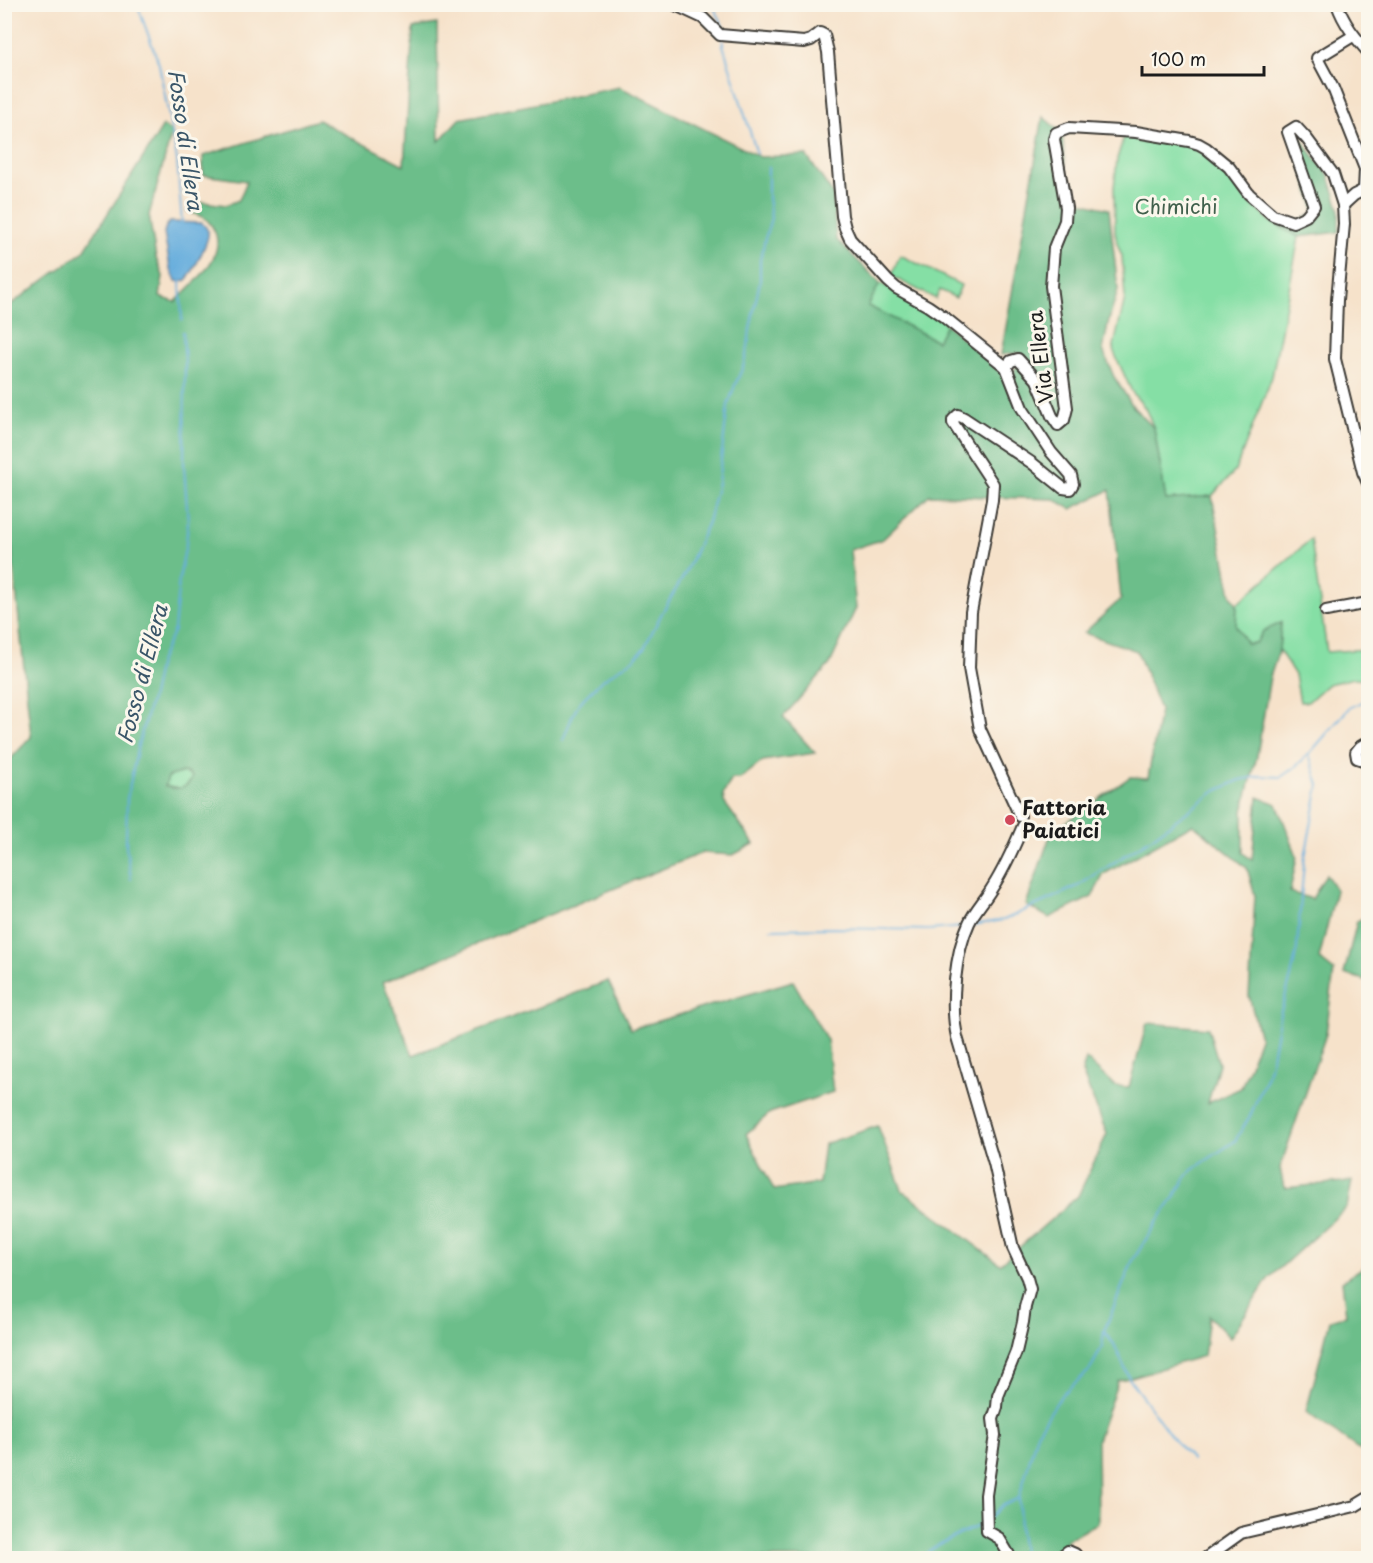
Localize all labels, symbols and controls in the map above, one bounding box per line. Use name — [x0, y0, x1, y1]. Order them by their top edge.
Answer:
scale bar — [1142, 39, 1264, 77]
text: 100 m — [1151, 45, 1206, 72]
water label: Fosso di Ellera — [161, 67, 213, 214]
park label: Chimichi — [1135, 191, 1217, 221]
street label: Via Ellera — [1019, 309, 1061, 405]
water label: Fosso di Ellera — [107, 599, 175, 746]
place label: Fattoria Paiatici — [1022, 792, 1107, 845]
marker: Fattoria Paiatici — [1003, 813, 1017, 827]

